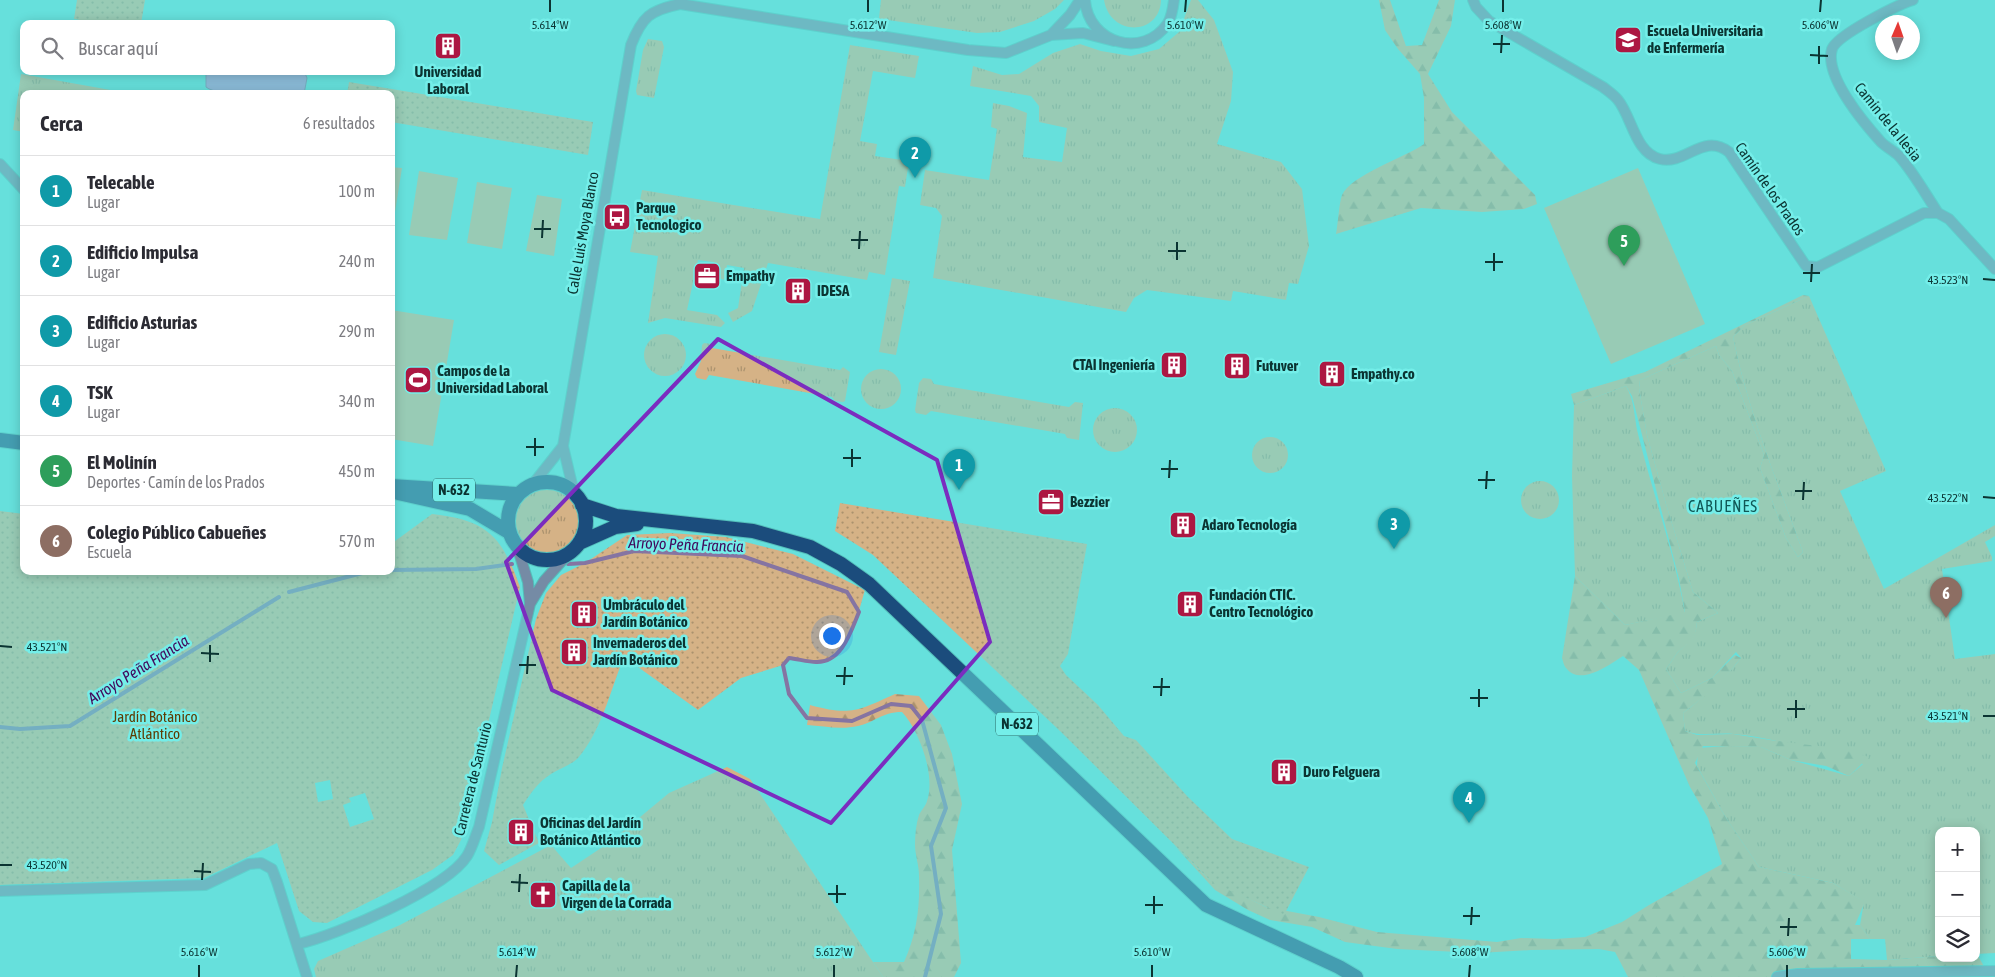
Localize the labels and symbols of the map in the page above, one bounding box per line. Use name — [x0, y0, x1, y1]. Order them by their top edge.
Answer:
north arrow — [1875, 15, 1920, 60]
text: 5.614°W — [532, 18, 569, 32]
text: 5.612°W — [850, 18, 887, 32]
text: 5.610°W — [1167, 18, 1204, 32]
text: 5.608°W — [1485, 18, 1522, 32]
text: 5.606°W — [1802, 18, 1839, 32]
place label: Escuela Universitaria de Enfermería — [1647, 22, 1763, 56]
school or university icon: Escuela Universitaria de Enfermería — [1613, 25, 1643, 55]
building icon: Universidad Laboral — [433, 31, 463, 61]
place label: Universidad Laboral — [415, 63, 481, 97]
street label: Camín de la Ilesia — [1851, 79, 1925, 165]
pin: 2 — [899, 137, 931, 178]
street label: Camín de los Prados — [1732, 139, 1809, 238]
street label: Calle Luis Moya Blanco — [563, 170, 602, 296]
place label: Parque Tecnologico — [636, 199, 702, 233]
bus stop icon: Parque Tecnologico — [602, 202, 632, 232]
pin: 5 — [1608, 225, 1640, 266]
office icon: Empathy — [692, 261, 722, 291]
place label: Empathy — [726, 267, 776, 284]
text: 43.523°N — [1928, 273, 1968, 287]
building icon: IDESA — [783, 276, 813, 306]
place label: IDESA — [817, 282, 850, 299]
building icon: CTAI Ingeniería — [1159, 350, 1189, 380]
building icon: Futuver — [1222, 351, 1252, 381]
place label: CTAI Ingeniería — [1073, 356, 1155, 373]
place label: Futuver — [1256, 357, 1299, 374]
building icon: Empathy.co — [1317, 359, 1347, 389]
place label: Campos de la Universidad Laboral — [437, 362, 549, 396]
sports icon: Campos de la Universidad Laboral — [403, 365, 433, 395]
place label: Empathy.co — [1351, 365, 1415, 382]
pin: 1 — [943, 449, 975, 490]
road number: N-632 — [433, 478, 475, 502]
office icon: Bezzier — [1036, 487, 1066, 517]
text: 43.522°N — [1928, 491, 1968, 505]
place label: Bezzier — [1070, 493, 1110, 510]
district label: CABUEÑES — [1688, 497, 1758, 515]
pin: 3 — [1378, 508, 1410, 549]
building icon: Adaro Tecnología — [1168, 510, 1198, 540]
place label: Adaro Tecnología — [1201, 516, 1297, 533]
water label: Arroyo Peña Francia — [627, 533, 744, 556]
pin: 6 — [1930, 577, 1962, 618]
place label: Fundación CTIC. Centro Tecnológico — [1209, 586, 1313, 620]
building icon: Fundación CTIC. Centro Tecnológico — [1175, 589, 1205, 619]
place label: Umbráculo del Jardín Botánico — [602, 596, 688, 630]
building icon: Umbráculo del Jardín Botánico — [569, 599, 599, 629]
your location — [819, 623, 845, 649]
water label: Arroyo Peña Francia — [84, 631, 193, 709]
place label: Invernaderos del Jardín Botánico — [592, 634, 687, 668]
building icon: Invernaderos del Jardín Botánico — [559, 637, 589, 667]
text: 43.521°N — [27, 640, 67, 654]
park label: Jardín Botánico Atlántico — [113, 708, 197, 742]
text: 43.521°N — [1928, 709, 1968, 723]
road number: N-632 — [996, 712, 1038, 736]
street label: Carretera de Santurio — [450, 720, 495, 837]
building icon: Duro Felguera — [1269, 757, 1299, 787]
place label: Duro Felguera — [1303, 763, 1380, 780]
pin: 4 — [1453, 782, 1485, 823]
place label: Oficinas del Jardín Botánico Atlántico — [540, 814, 641, 848]
building icon: Oficinas del Jardín Botánico Atlántico — [506, 817, 536, 847]
text: 43.520°N — [27, 858, 67, 872]
place label: Capilla de la Virgen de la Corrada — [561, 877, 671, 911]
church icon: Capilla de la Virgen de la Corrada — [528, 880, 558, 910]
text: 5.616°W — [181, 945, 218, 959]
text: 5.614°W — [499, 945, 536, 959]
text: 5.612°W — [816, 945, 853, 959]
text: 5.610°W — [1134, 945, 1171, 959]
text: 5.608°W — [1452, 945, 1489, 959]
text: 5.606°W — [1769, 945, 1806, 959]

